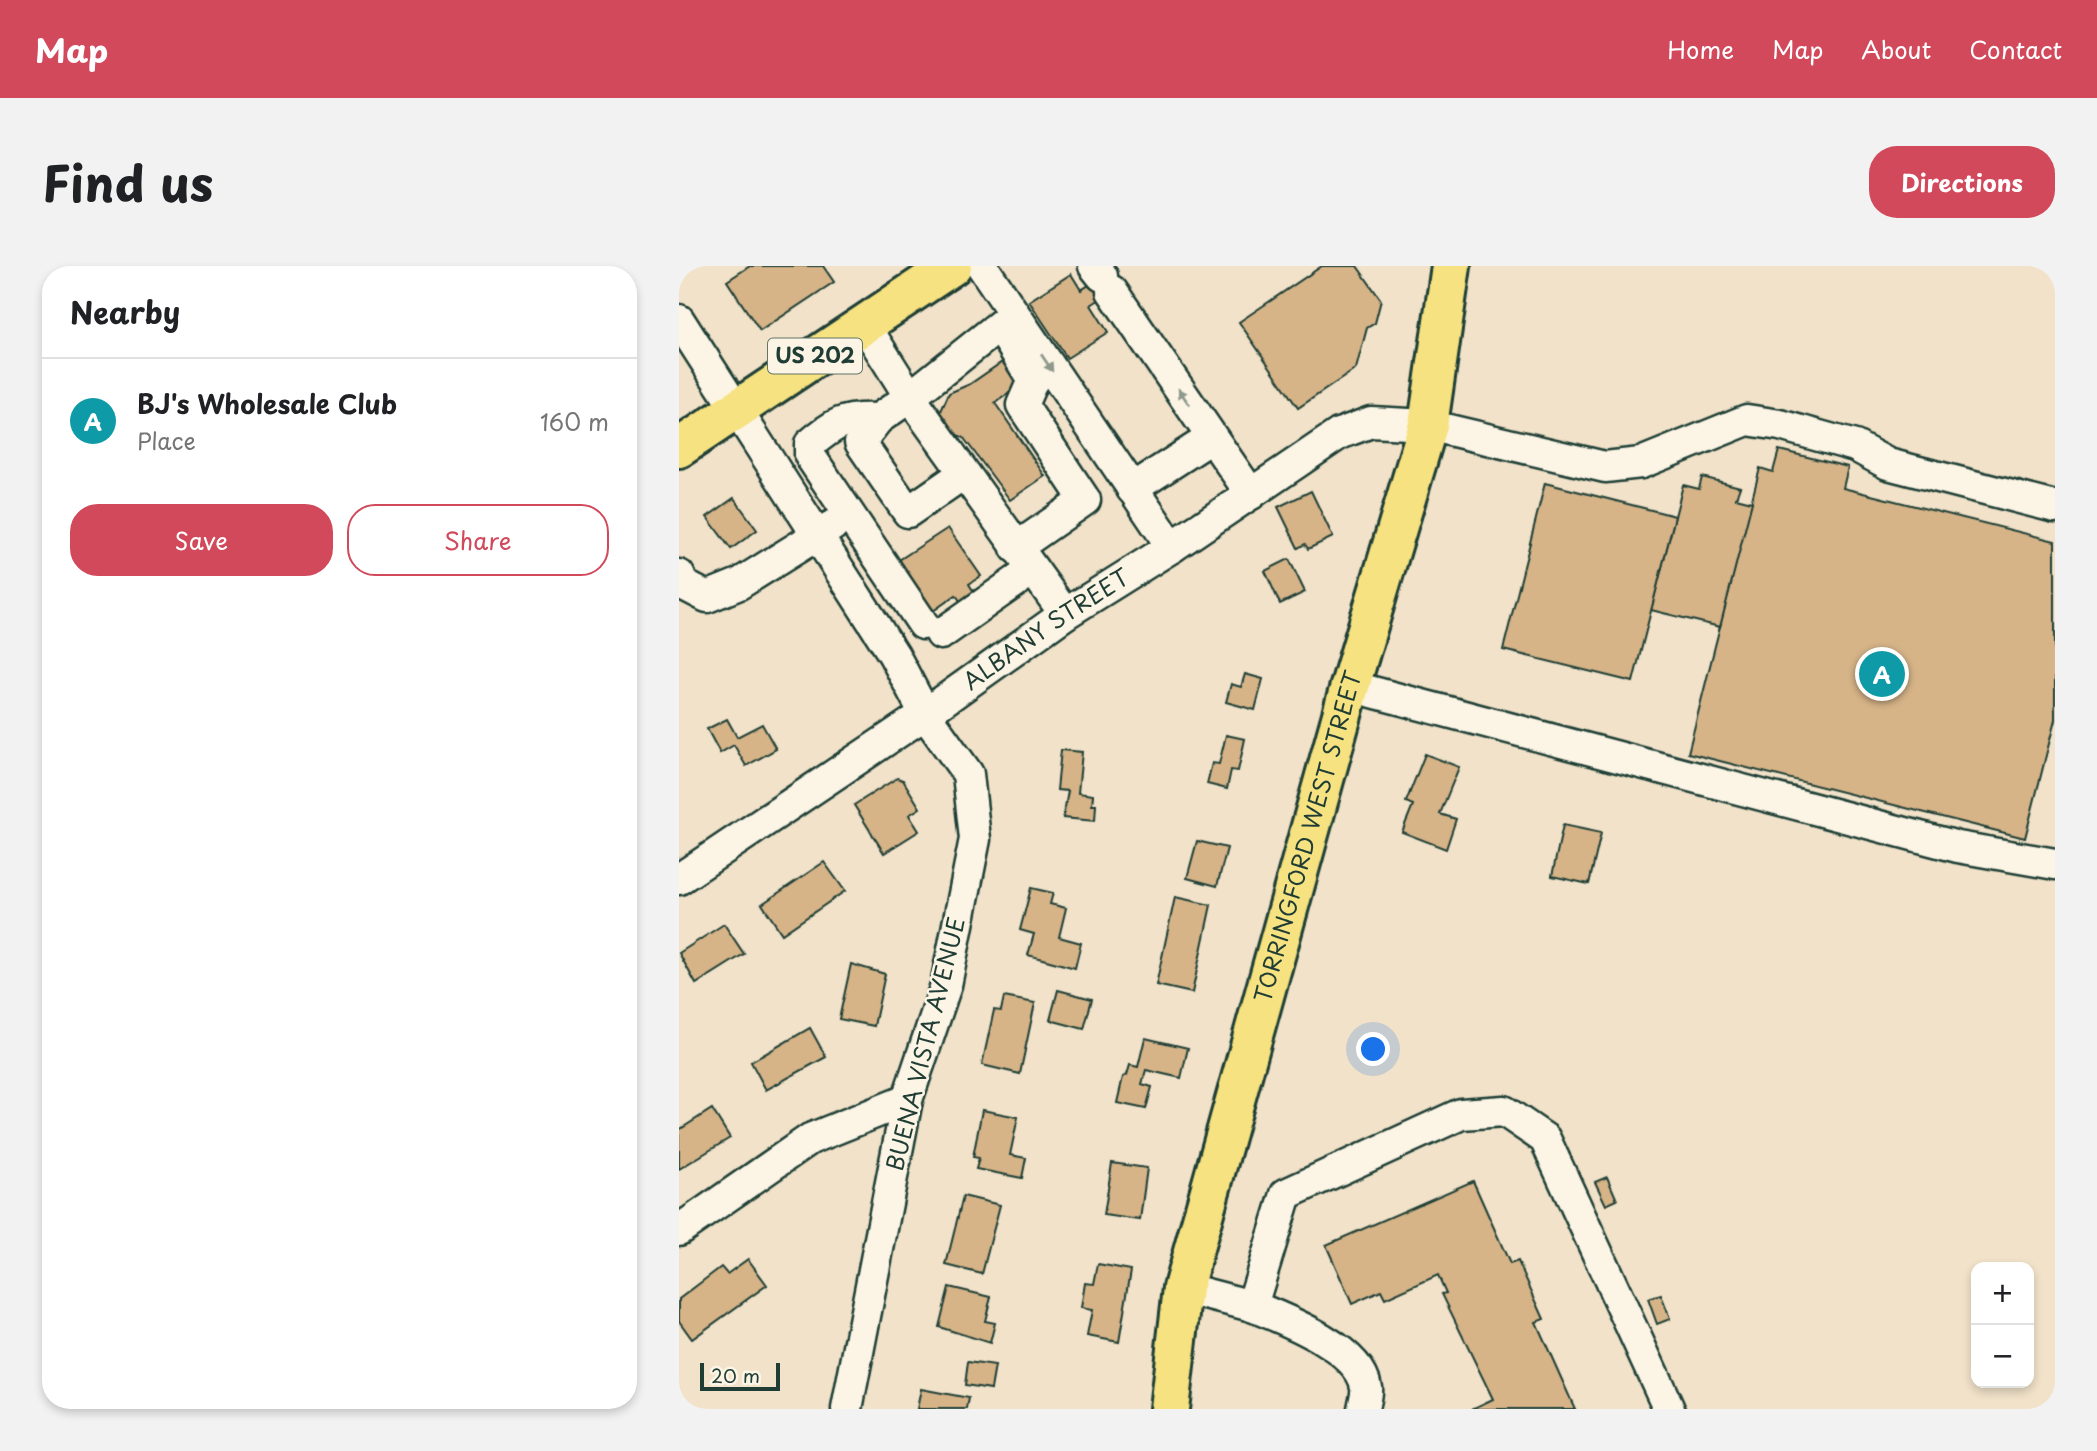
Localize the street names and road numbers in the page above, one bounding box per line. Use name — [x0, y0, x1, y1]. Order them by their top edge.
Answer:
road number: US 202 — [768, 338, 862, 374]
street label: ALBANY STREET — [955, 559, 1136, 698]
street label: TORRINGFORD WEST STREET — [1244, 666, 1370, 1006]
street label: BUENA VISTA AVENUE — [876, 913, 973, 1174]

